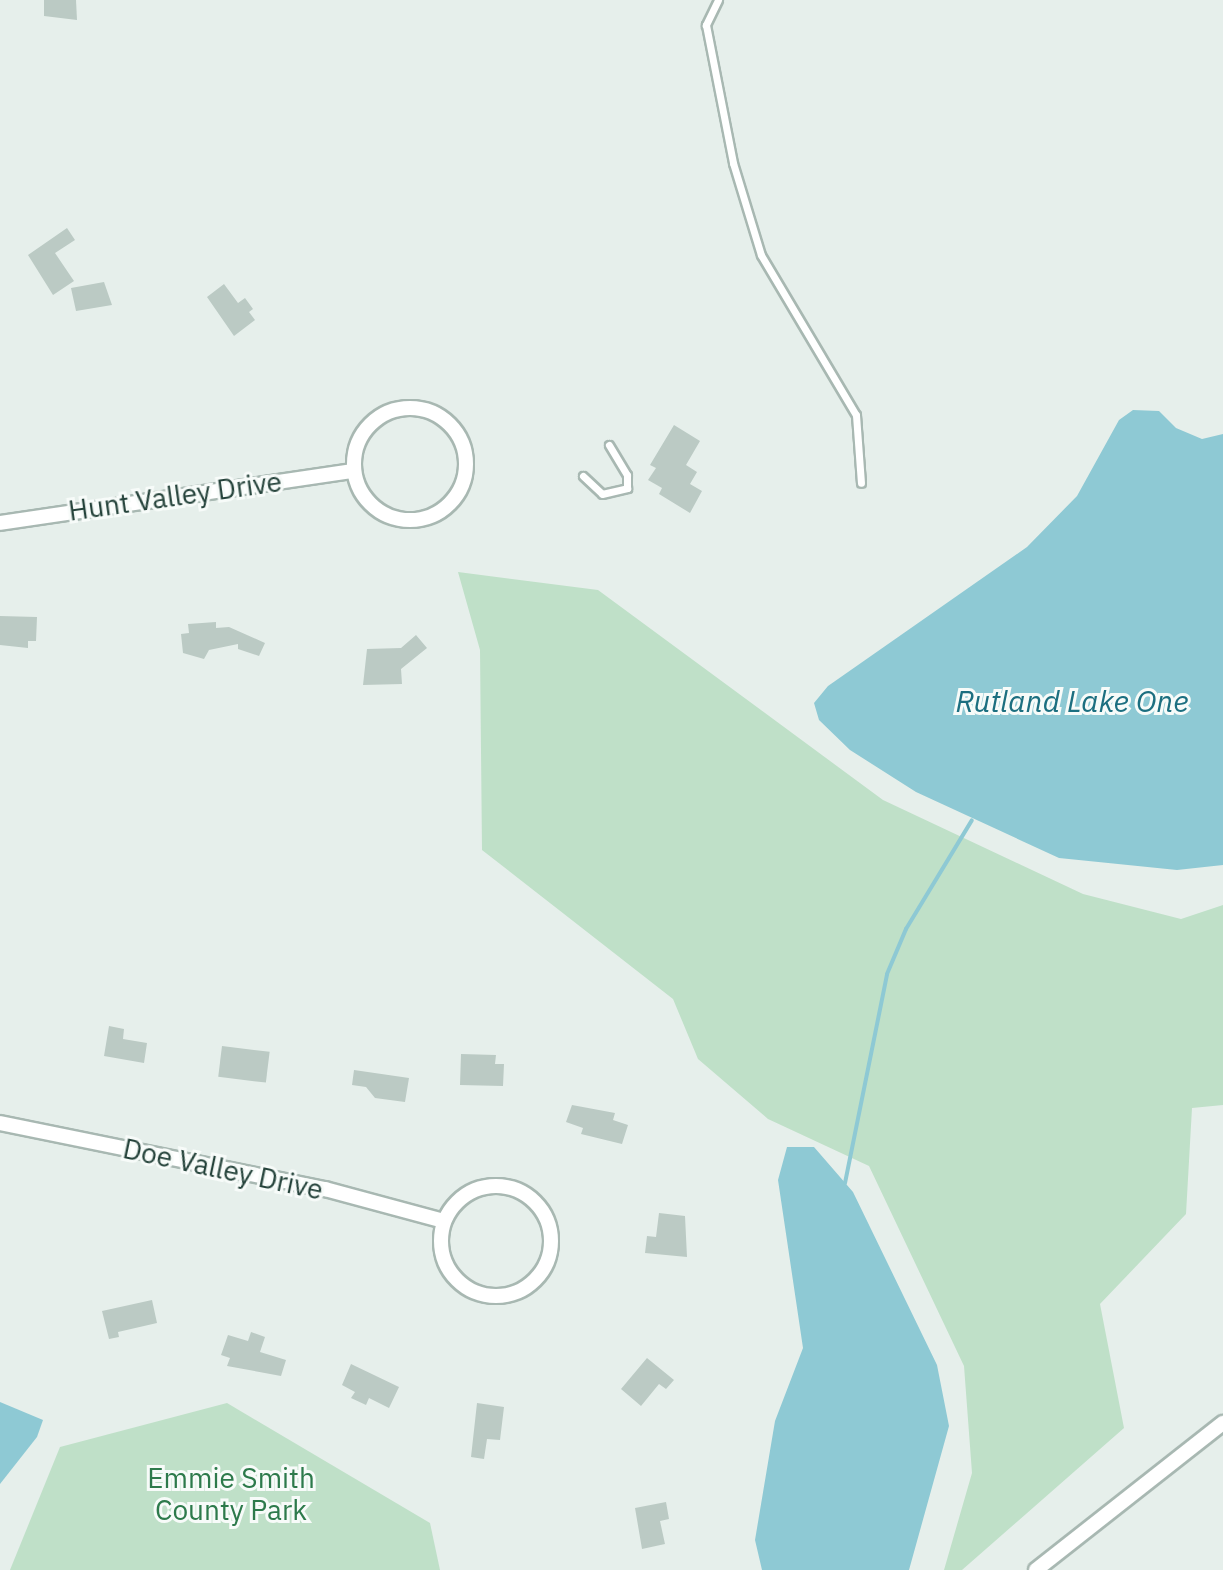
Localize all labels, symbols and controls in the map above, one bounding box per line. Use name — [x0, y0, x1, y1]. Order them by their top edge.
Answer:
street label: Hunt Valley Drive — [66, 464, 284, 528]
water label: Rutland Lake One — [955, 683, 1189, 719]
street label: Doe Valley Drive — [120, 1131, 326, 1207]
park label: Emmie Smith County Park — [147, 1461, 315, 1527]

